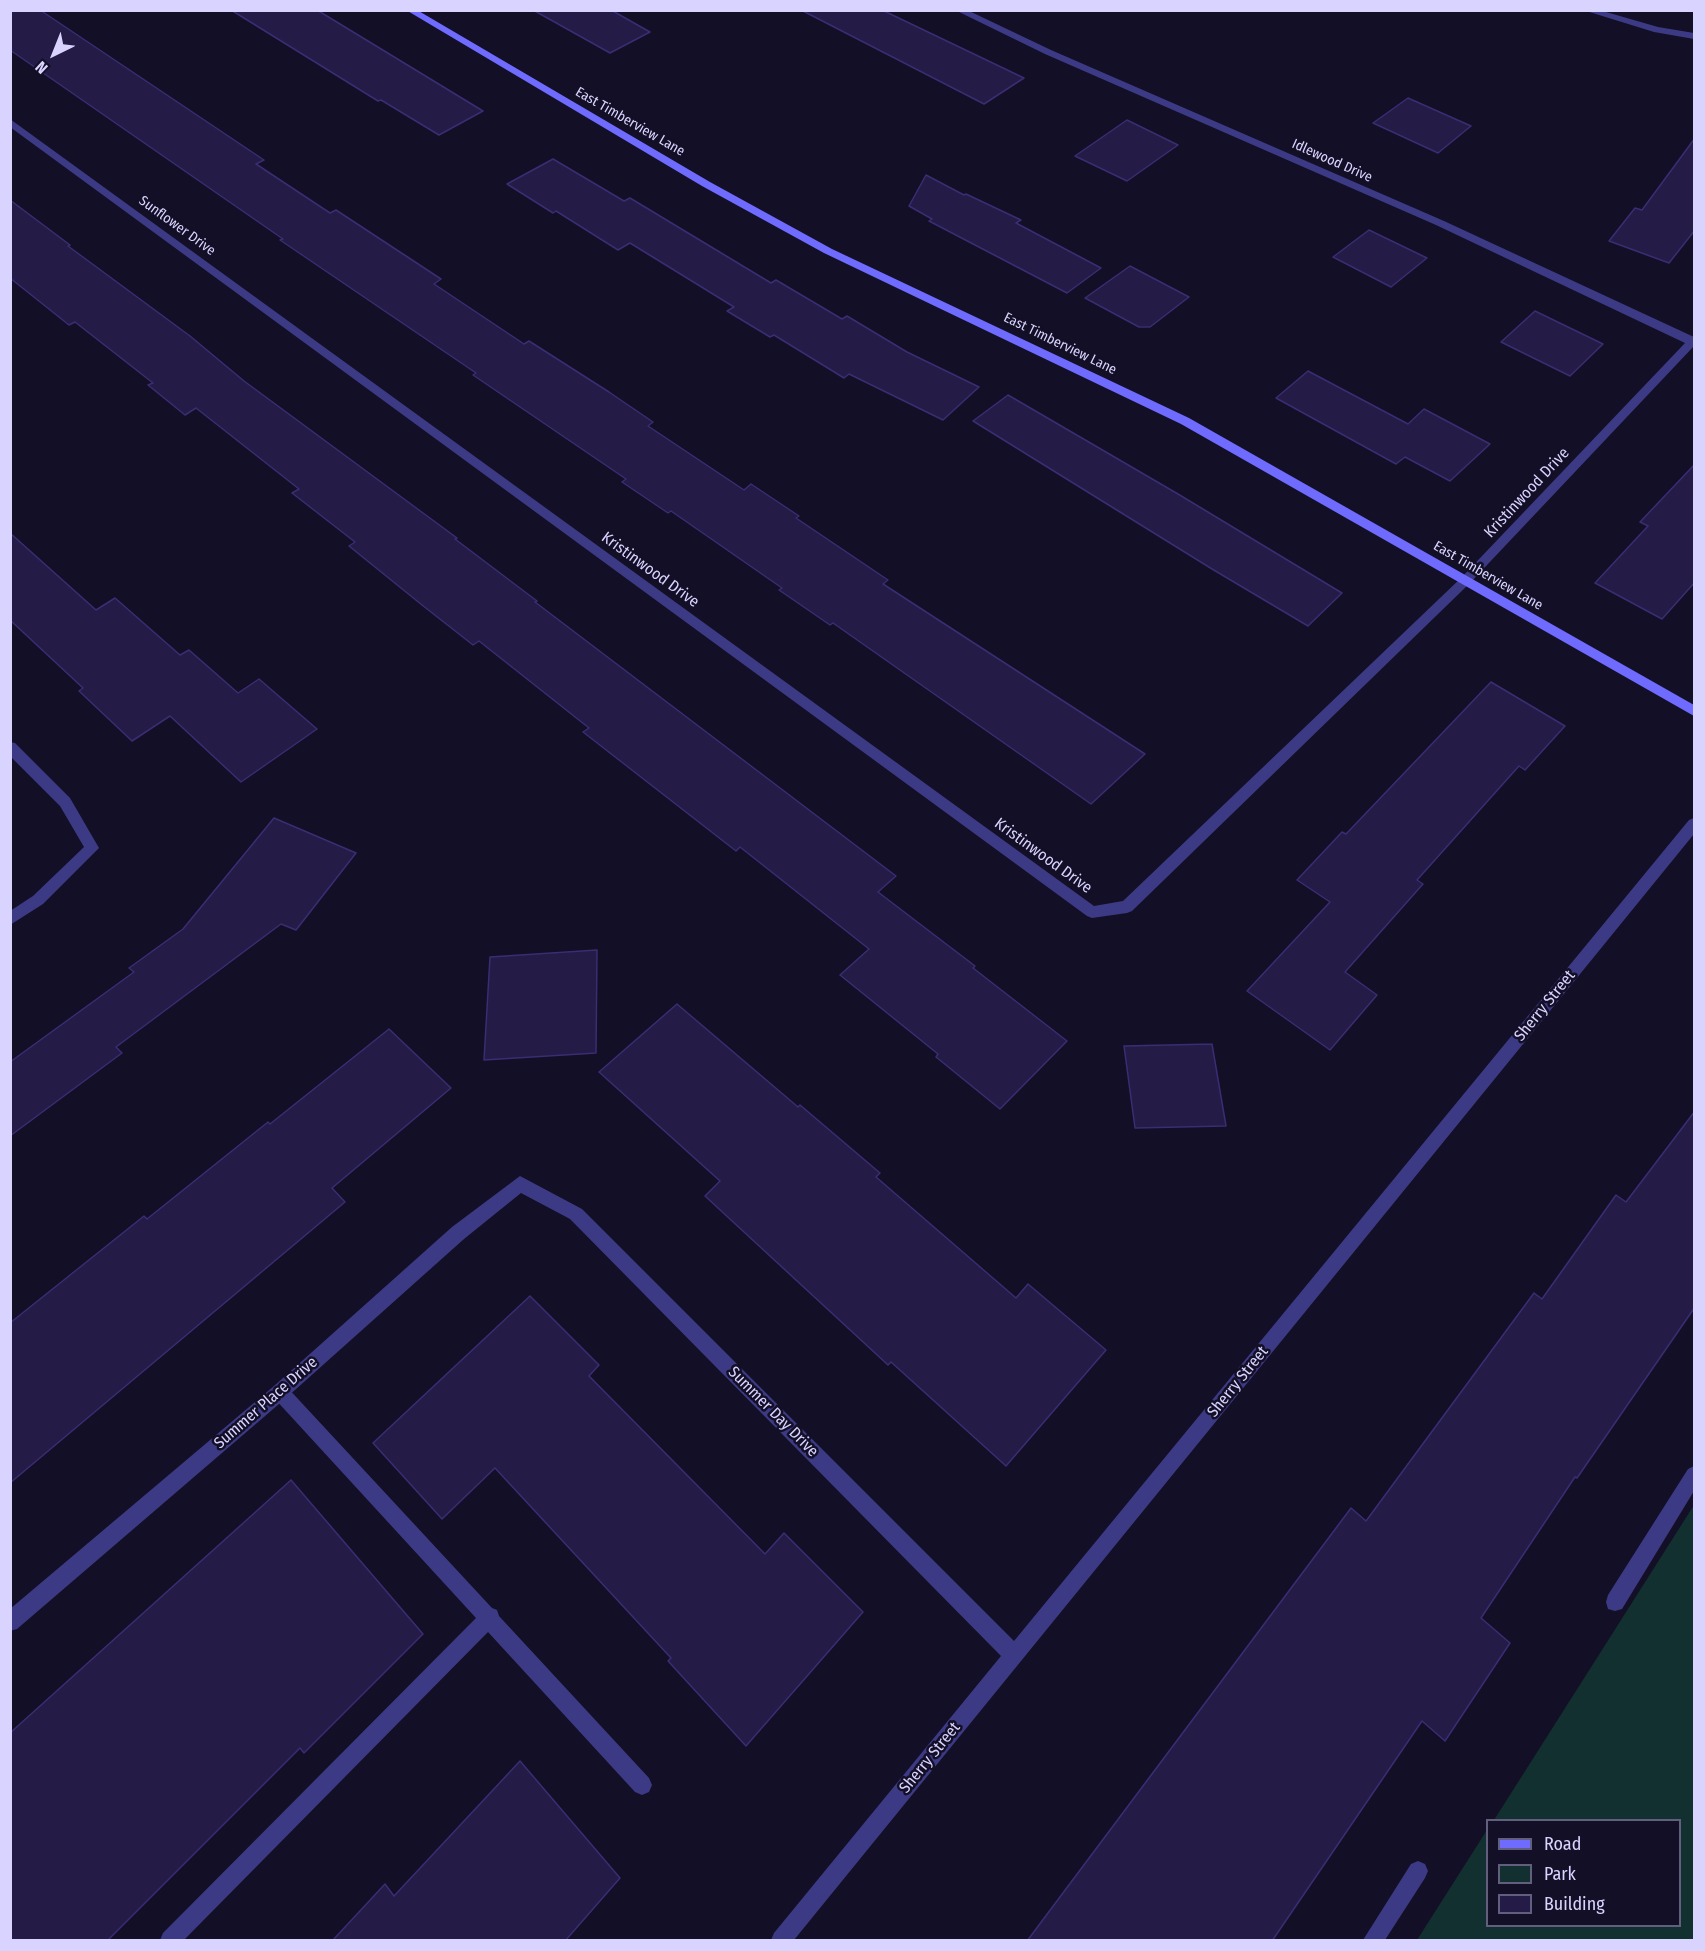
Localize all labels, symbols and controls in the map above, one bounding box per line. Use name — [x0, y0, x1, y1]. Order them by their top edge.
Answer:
north arrow — [24, 24, 84, 84]
text: N — [31, 57, 51, 78]
street label: East Timberview Lane — [572, 84, 688, 160]
street label: Idlewood Drive — [1289, 136, 1375, 186]
street label: Sunflower Drive — [135, 193, 219, 259]
street label: East Timberview Lane — [1001, 309, 1119, 379]
street label: Kristinwood Drive — [1480, 444, 1574, 542]
street label: Kristinwood Drive — [597, 528, 703, 612]
street label: East Timberview Lane — [1430, 538, 1546, 614]
street label: Kristinwood Drive — [990, 814, 1096, 898]
street label: Sherry Street — [1511, 967, 1579, 1045]
street label: Sherry Street — [1204, 1343, 1272, 1421]
street label: Summer Place Drive — [210, 1353, 322, 1453]
street label: Summer Day Drive — [724, 1363, 822, 1461]
street label: Sherry Street — [896, 1719, 964, 1797]
legend — [1486, 1819, 1681, 1927]
text: Road — [1544, 1833, 1581, 1855]
text: Park — [1544, 1863, 1576, 1885]
text: Building — [1544, 1893, 1605, 1915]

